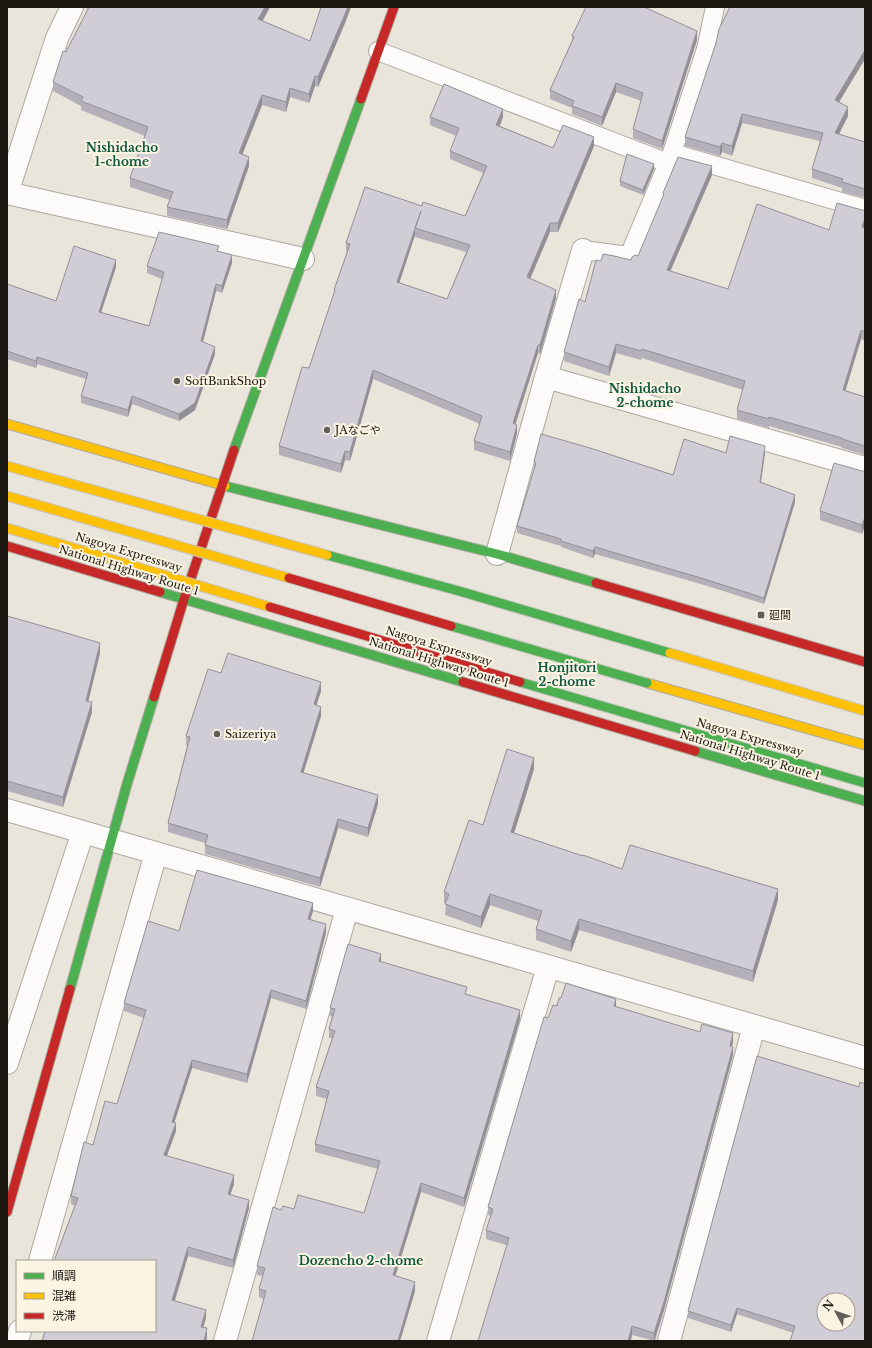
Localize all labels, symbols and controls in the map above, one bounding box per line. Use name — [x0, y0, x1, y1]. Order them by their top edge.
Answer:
district label: Nishidacho 1-chome — [86, 140, 158, 169]
place label: SoftBankShop — [185, 374, 266, 388]
marker: SoftBankShop — [172, 376, 182, 386]
district label: Nishidacho 2-chome — [609, 381, 681, 410]
place label: JAなごや — [333, 423, 381, 437]
marker: JAなごや — [322, 425, 332, 435]
street label: Nagoya Expressway — [74, 529, 184, 575]
street label: National Highway Route 1 — [57, 542, 201, 598]
place label: 廻間 — [769, 608, 791, 622]
marker: 廻間 — [756, 610, 766, 620]
street label: Nagoya Expressway — [384, 623, 494, 669]
street label: National Highway Route 1 — [367, 634, 511, 690]
district label: Honjitori 2-chome — [538, 660, 597, 689]
street label: Nagoya Expressway — [695, 715, 805, 759]
place label: Saizeriya — [225, 727, 277, 741]
street label: National Highway Route 1 — [678, 727, 822, 783]
marker: Saizeriya — [212, 729, 222, 739]
district label: Dozencho 2-chome — [299, 1253, 423, 1268]
legend — [16, 1260, 156, 1332]
text: 順調 — [52, 1268, 76, 1283]
text: 混雑 — [52, 1288, 76, 1303]
north arrow — [816, 1292, 856, 1332]
text: N — [820, 1297, 837, 1314]
text: 渋滞 — [52, 1308, 76, 1323]

